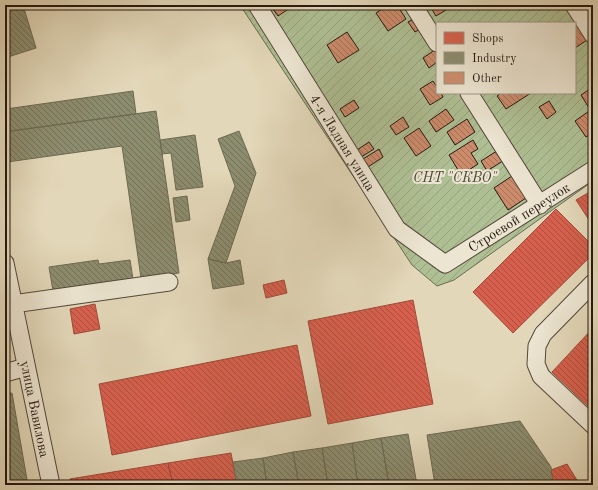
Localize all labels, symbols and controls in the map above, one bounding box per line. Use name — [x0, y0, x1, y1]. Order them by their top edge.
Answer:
legend — [436, 22, 576, 94]
text: Shops — [472, 33, 503, 45]
text: Industry — [472, 53, 517, 65]
text: Other — [472, 73, 502, 85]
street label: 4-я Ладная улица — [307, 92, 377, 194]
park label: СНТ "СКВО" — [413, 171, 498, 185]
street label: Строевой переулок — [466, 181, 573, 255]
street label: улица Вавилова — [17, 360, 51, 459]

